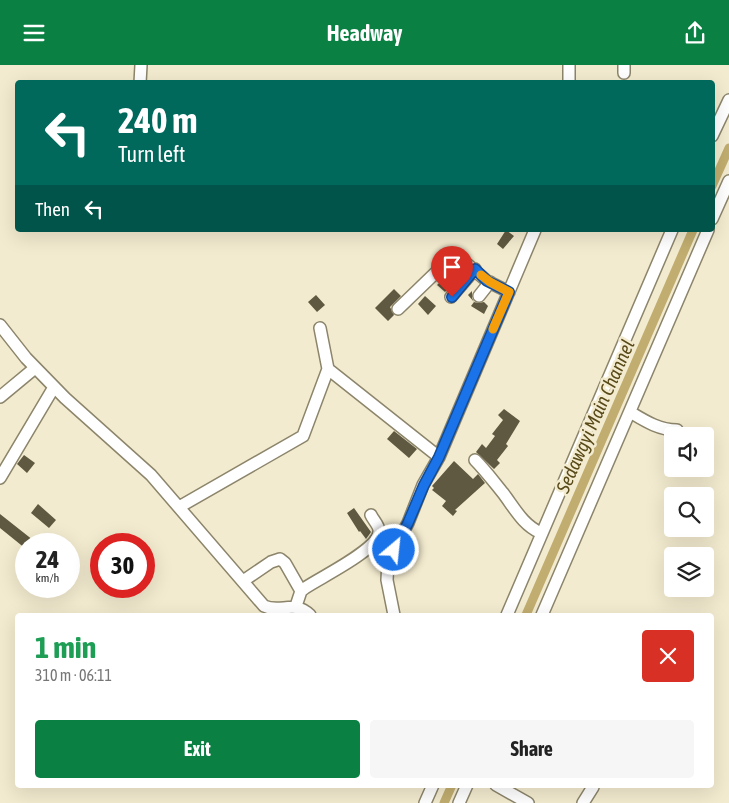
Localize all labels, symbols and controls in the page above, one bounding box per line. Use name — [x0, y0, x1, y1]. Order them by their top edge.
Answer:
icon: menu — [20, 19, 48, 47]
icon: share — [681, 19, 709, 47]
text: Headway — [327, 20, 402, 46]
icon: left — [35, 100, 100, 165]
text: 240 m — [118, 100, 197, 140]
text: Turn left — [118, 141, 185, 167]
icon: left — [80, 195, 108, 223]
text: Then — [35, 198, 70, 220]
pin — [431, 246, 473, 297]
icon: arrive — [438, 253, 466, 281]
water label: Sedawgyi Main Channel — [551, 336, 639, 497]
map controls — [664, 427, 714, 597]
button: sound — [664, 427, 714, 477]
button: search — [664, 487, 714, 537]
position arrow — [367, 523, 419, 575]
speed limit sign: 30 — [90, 533, 155, 598]
text: 24 — [36, 545, 59, 573]
button: layers — [664, 547, 714, 597]
text: km/h — [36, 571, 59, 585]
text: 1 min — [35, 630, 96, 664]
button: close — [642, 630, 694, 682]
text: 310 m · 06:11 — [35, 666, 112, 684]
button: Exit — [35, 720, 360, 778]
button: Share — [370, 720, 694, 778]

